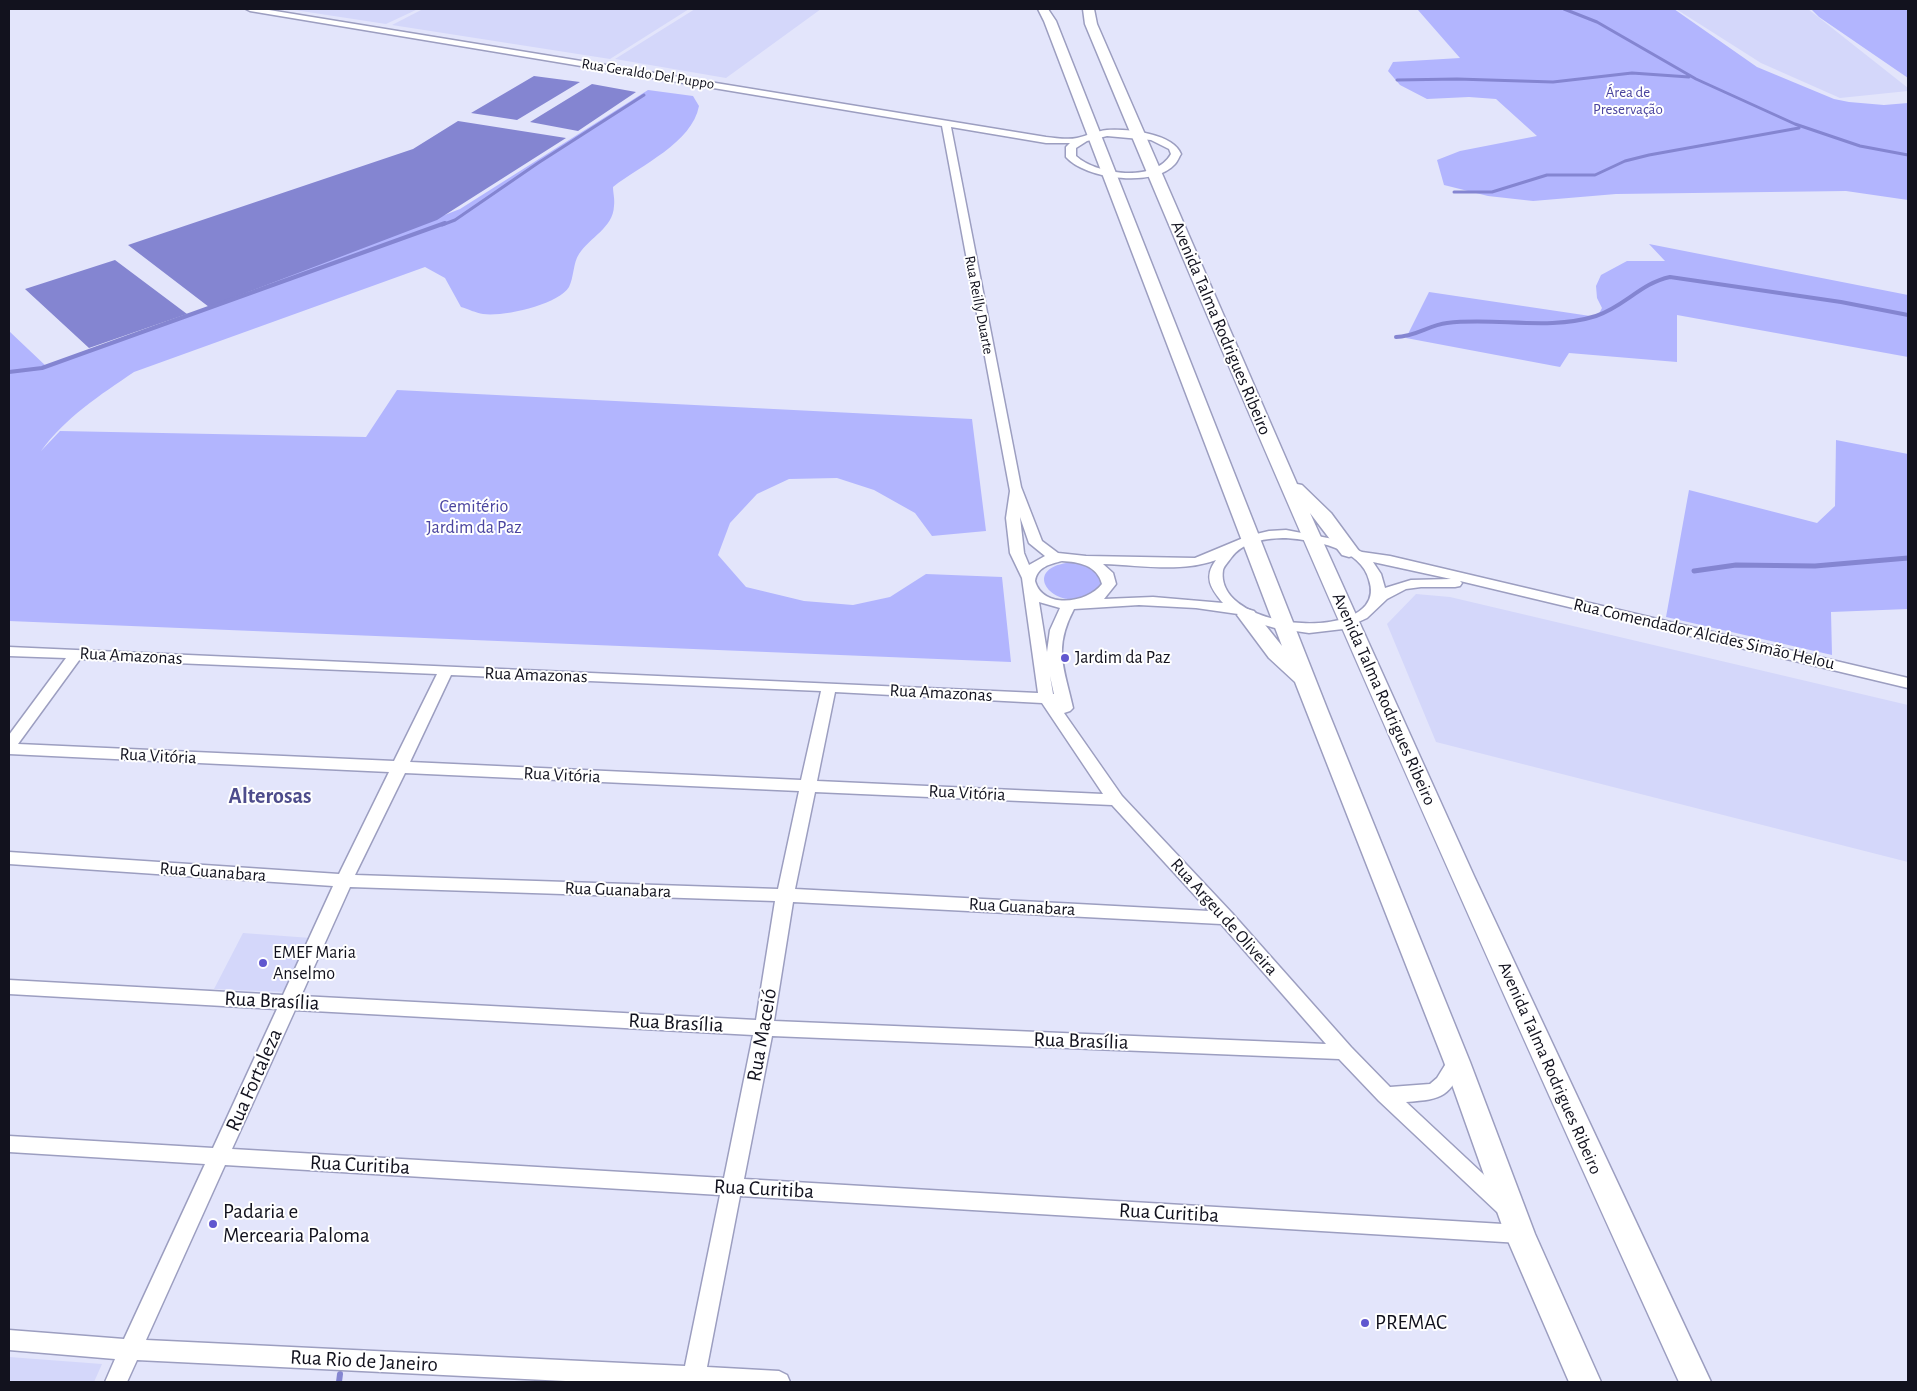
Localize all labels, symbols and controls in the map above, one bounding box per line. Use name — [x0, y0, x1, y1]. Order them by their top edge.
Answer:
street label: Rua Geraldo Del Puppo — [580, 55, 716, 93]
park label: Área de Preservação — [1593, 83, 1663, 118]
street label: Avenida Talma Rodrigues Ribeiro — [1166, 218, 1276, 438]
street label: Rua Reilly Duarte — [961, 254, 997, 356]
park label: Cemitério Jardim da Paz — [426, 496, 522, 538]
street label: Avenida Talma Rodrigues Ribeiro — [1327, 589, 1441, 809]
street label: Rua Comendador Alcides Simão Helou — [1571, 593, 1837, 675]
street label: Rua Amazonas — [79, 643, 183, 669]
place label: Jardim da Paz — [1075, 647, 1170, 669]
marker: Jardim da Paz — [1059, 652, 1071, 664]
street label: Rua Amazonas — [484, 662, 588, 688]
street label: Rua Amazonas — [889, 680, 993, 706]
street label: Rua Vitória — [119, 743, 197, 769]
street label: Rua Vitória — [523, 762, 601, 788]
street label: Rua Vitória — [928, 780, 1006, 806]
district label: Alterosas — [229, 783, 311, 809]
street label: Rua Argeu de Oliveira — [1166, 854, 1282, 980]
street label: Rua Guanabara — [159, 858, 267, 886]
street label: Rua Guanabara — [564, 877, 672, 903]
street label: Rua Guanabara — [968, 893, 1076, 921]
place label: EMEF Maria Anselmo — [273, 942, 356, 984]
marker: EMEF Maria Anselmo — [257, 957, 269, 969]
street label: Avenida Talma Rodrigues Ribeiro — [1493, 958, 1607, 1178]
street label: Rua Brasília — [224, 986, 320, 1016]
street label: Rua Maceió — [741, 986, 783, 1084]
street label: Rua Brasília — [628, 1008, 724, 1038]
street label: Rua Fortaleza — [220, 1025, 288, 1135]
street label: Rua Brasília — [1033, 1027, 1129, 1055]
street label: Rua Curitiba — [309, 1150, 411, 1180]
street label: Rua Curitiba — [713, 1174, 815, 1204]
street label: Rua Curitiba — [1118, 1198, 1220, 1228]
place label: Padaria e Mercearia Paloma — [223, 1199, 370, 1249]
marker: Padaria e Mercearia Paloma — [207, 1218, 219, 1230]
place label: PREMAC — [1375, 1310, 1447, 1336]
marker: PREMAC — [1359, 1317, 1371, 1329]
street label: Rua Rio de Janeiro — [289, 1345, 439, 1377]

